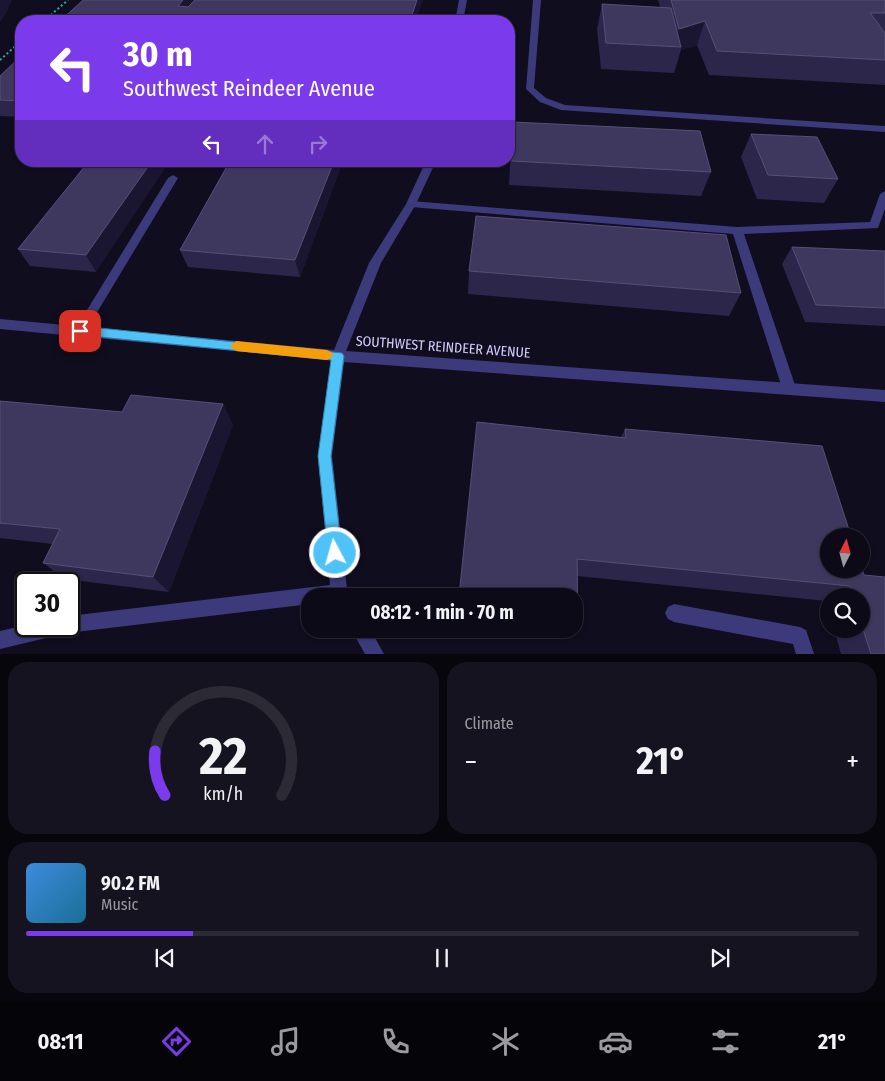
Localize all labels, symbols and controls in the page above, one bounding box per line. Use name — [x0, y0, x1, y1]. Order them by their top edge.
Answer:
text: 30 m — [123, 33, 193, 75]
icon: left — [40, 35, 105, 100]
text: Southwest Reindeer Avenue — [123, 75, 375, 102]
icon: left — [198, 130, 226, 158]
icon: ahead — [251, 130, 279, 158]
icon: right — [304, 130, 332, 158]
pin — [59, 310, 101, 352]
icon: arrive — [66, 317, 94, 345]
street label: SOUTHWEST REINDEER AVENUE — [355, 332, 531, 362]
position arrow — [308, 526, 360, 578]
north arrow — [820, 528, 870, 578]
map controls — [820, 528, 870, 638]
speed limit sign: 30 — [15, 572, 80, 637]
button: search — [820, 588, 870, 638]
text: 08:12 · 1 min · 70 m — [370, 601, 514, 624]
text: Climate — [465, 714, 514, 733]
text: 22 — [198, 725, 247, 788]
text: 21° — [636, 738, 687, 784]
text: − — [465, 745, 477, 778]
text: + — [846, 745, 859, 778]
text: km/h — [203, 783, 243, 805]
text: 90.2 FM — [101, 872, 160, 895]
text: Music — [101, 895, 138, 914]
icon: previous — [151, 944, 179, 972]
icon: pause — [428, 944, 456, 972]
icon: next — [706, 944, 734, 972]
icon: directions — [159, 1024, 194, 1059]
icon: music — [268, 1024, 303, 1059]
icon: phone — [378, 1024, 413, 1059]
icon: climate — [488, 1024, 523, 1059]
icon: car — [598, 1024, 633, 1059]
icon: filters — [708, 1024, 743, 1059]
text: 08:11 — [37, 1028, 84, 1055]
text: 21° — [818, 1028, 847, 1055]

